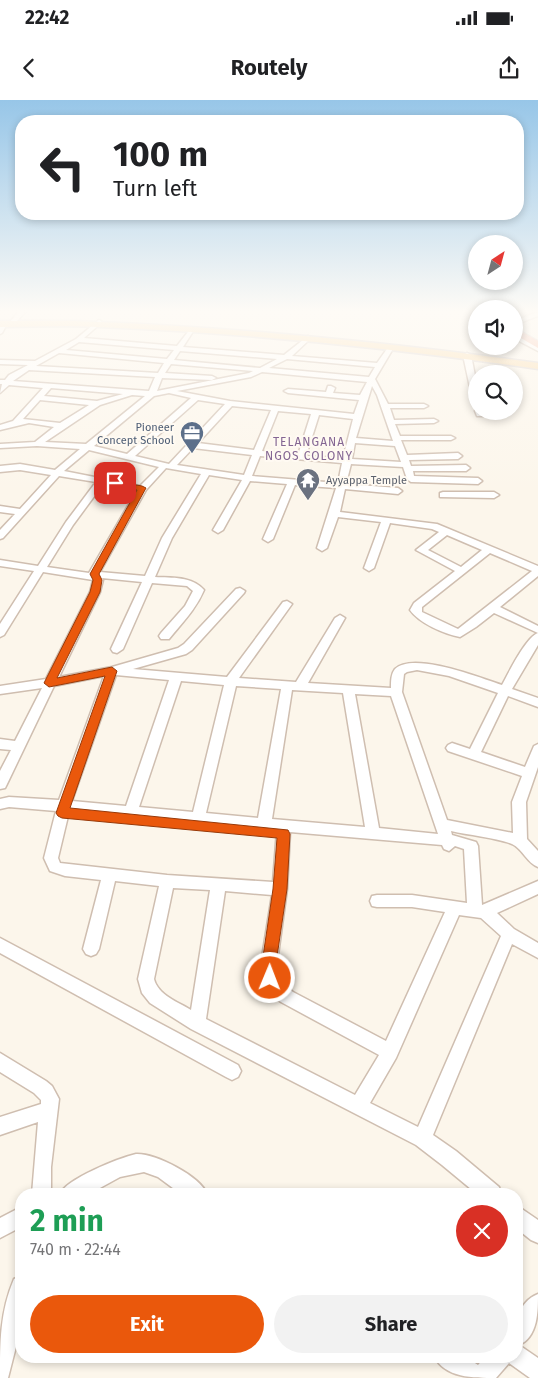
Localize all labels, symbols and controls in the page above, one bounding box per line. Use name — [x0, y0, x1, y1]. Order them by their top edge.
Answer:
text: 22:42 — [25, 6, 69, 29]
icon: back — [15, 54, 43, 82]
text: Routely — [231, 54, 307, 81]
icon: share — [495, 54, 523, 82]
text: 100 m — [113, 133, 208, 175]
icon: left — [30, 135, 95, 200]
text: Turn left — [113, 175, 197, 202]
north arrow — [468, 235, 522, 290]
map controls — [468, 235, 523, 420]
button: sound — [468, 300, 523, 355]
button: search — [468, 365, 523, 420]
office icon: Pioneer Concept School — [179, 420, 205, 454]
place label: Pioneer Concept School — [97, 421, 175, 447]
district label: TELANGANA NGOS COLONY — [265, 435, 353, 463]
pin — [94, 462, 136, 504]
temple icon: Ayyappa Temple — [295, 467, 321, 501]
icon: arrive — [101, 469, 129, 497]
place label: Ayyappa Temple — [326, 474, 407, 487]
position arrow — [243, 951, 295, 1003]
text: 2 min — [30, 1203, 104, 1239]
button: close — [456, 1205, 508, 1257]
text: 740 m · 22:44 — [30, 1240, 121, 1259]
button: Exit — [30, 1295, 264, 1353]
button: Share — [274, 1295, 508, 1353]

